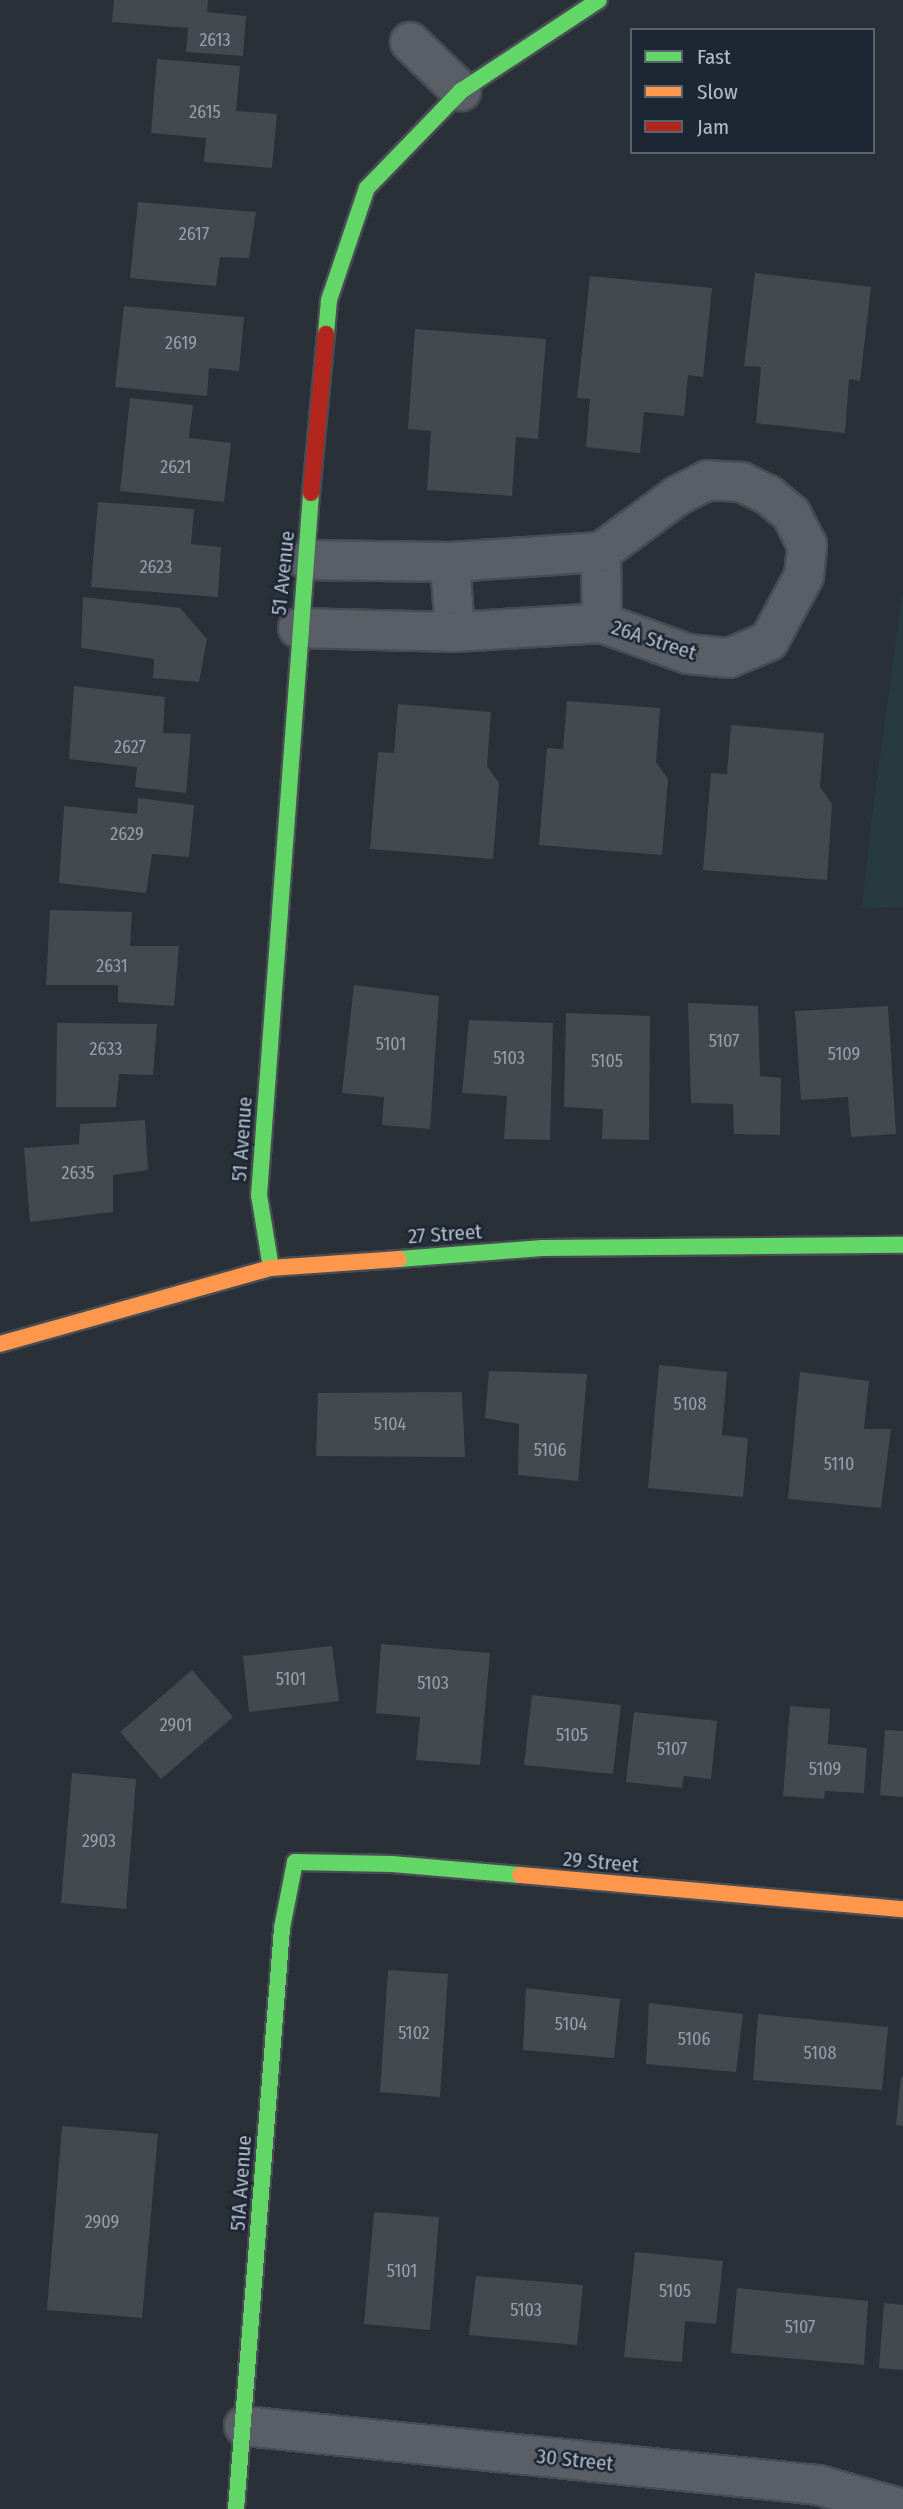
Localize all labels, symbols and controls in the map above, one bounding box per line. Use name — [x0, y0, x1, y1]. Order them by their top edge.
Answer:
legend — [630, 28, 875, 154]
house number: 2613 — [199, 29, 231, 51]
text: Fast — [697, 44, 731, 70]
text: Slow — [697, 79, 738, 105]
house number: 2615 — [189, 101, 221, 123]
text: Jam — [697, 114, 729, 140]
house number: 2617 — [179, 223, 209, 245]
house number: 2619 — [165, 332, 197, 354]
house number: 2621 — [160, 456, 192, 478]
street label: 51 Avenue — [266, 529, 300, 617]
house number: 2623 — [140, 556, 172, 578]
street label: 26A Street — [609, 615, 699, 665]
house number: 2627 — [114, 736, 146, 758]
house number: 2629 — [110, 823, 144, 845]
house number: 2631 — [96, 955, 128, 977]
house number: 5107 — [709, 1030, 739, 1052]
house number: 5101 — [376, 1033, 406, 1055]
house number: 2633 — [90, 1038, 122, 1060]
house number: 5109 — [828, 1043, 860, 1065]
house number: 5103 — [493, 1047, 525, 1069]
house number: 5105 — [591, 1050, 623, 1072]
street label: 51 Avenue — [226, 1096, 258, 1182]
house number: 2635 — [61, 1162, 95, 1184]
street label: 27 Street — [407, 1219, 483, 1249]
house number: 5108 — [674, 1393, 706, 1415]
house number: 5104 — [374, 1413, 406, 1435]
house number: 5106 — [534, 1439, 566, 1461]
house number: 5110 — [824, 1453, 854, 1475]
house number: 5101 — [276, 1668, 306, 1690]
house number: 5103 — [417, 1672, 449, 1694]
house number: 2901 — [160, 1714, 192, 1736]
house number: 5105 — [556, 1724, 588, 1746]
house number: 5107 — [657, 1738, 687, 1760]
house number: 5109 — [809, 1758, 841, 1780]
house number: 2903 — [82, 1830, 116, 1852]
street label: 29 Street — [562, 1846, 640, 1878]
house number: 5104 — [555, 2013, 587, 2035]
house number: 5102 — [398, 2022, 430, 2044]
house number: 5106 — [678, 2028, 710, 2050]
house number: 5108 — [804, 2042, 836, 2064]
street label: 51A Avenue — [225, 2134, 257, 2232]
house number: 2909 — [85, 2211, 119, 2233]
house number: 5101 — [387, 2260, 417, 2282]
house number: 5105 — [659, 2280, 691, 2302]
house number: 5103 — [510, 2299, 542, 2321]
house number: 5107 — [785, 2316, 815, 2338]
street label: 30 Street — [535, 2443, 615, 2477]

